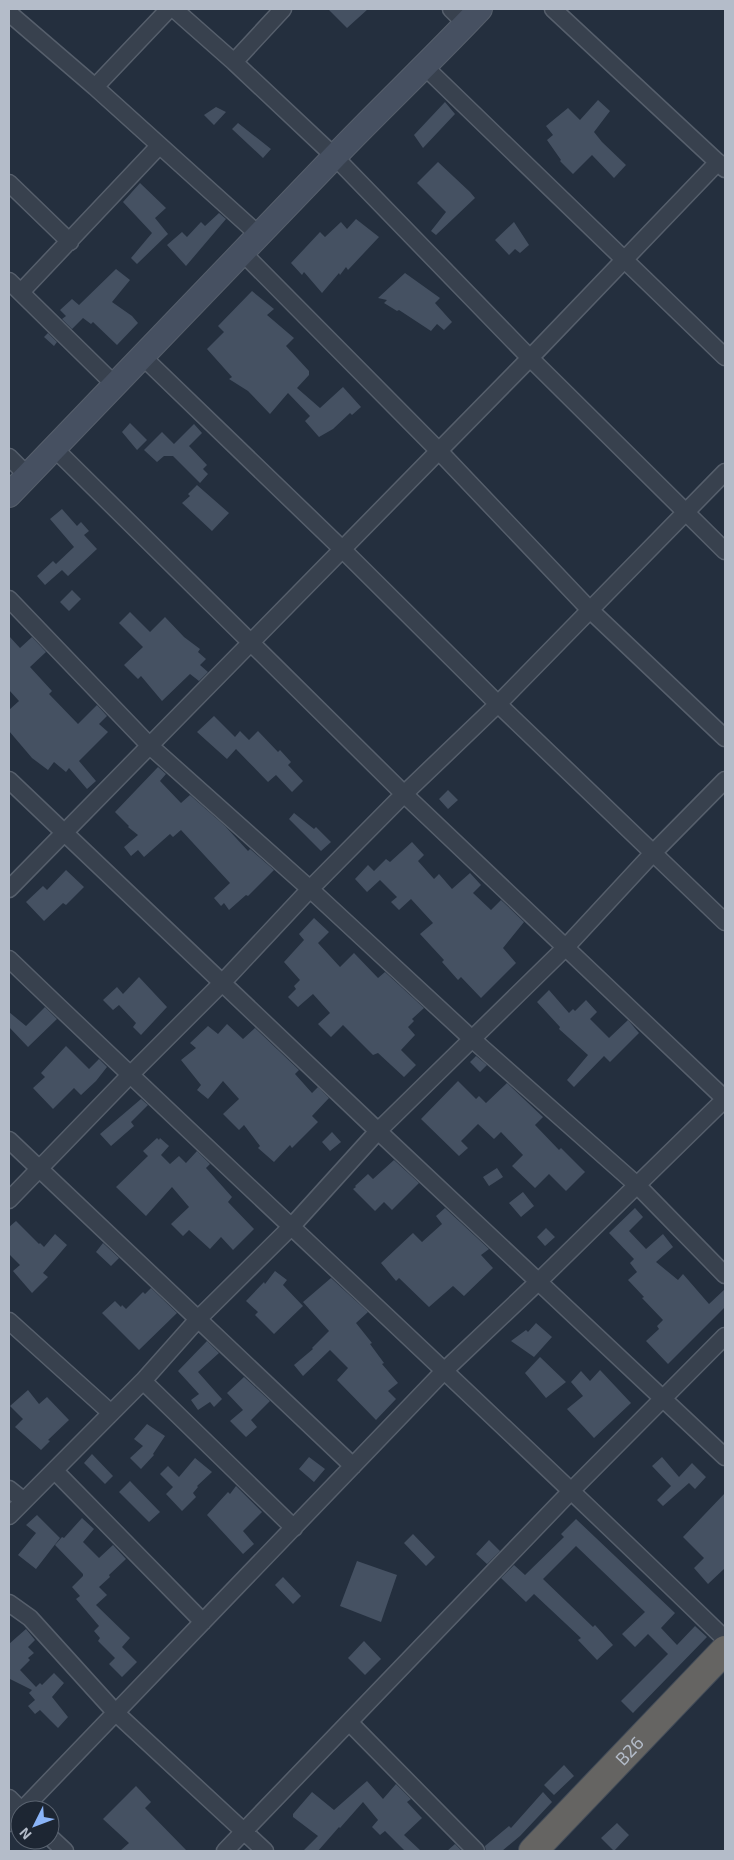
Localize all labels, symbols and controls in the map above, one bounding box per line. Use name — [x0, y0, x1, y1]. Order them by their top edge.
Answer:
street label: B26 — [610, 1731, 648, 1770]
north arrow — [10, 1800, 60, 1850]
text: N — [15, 1825, 35, 1843]

